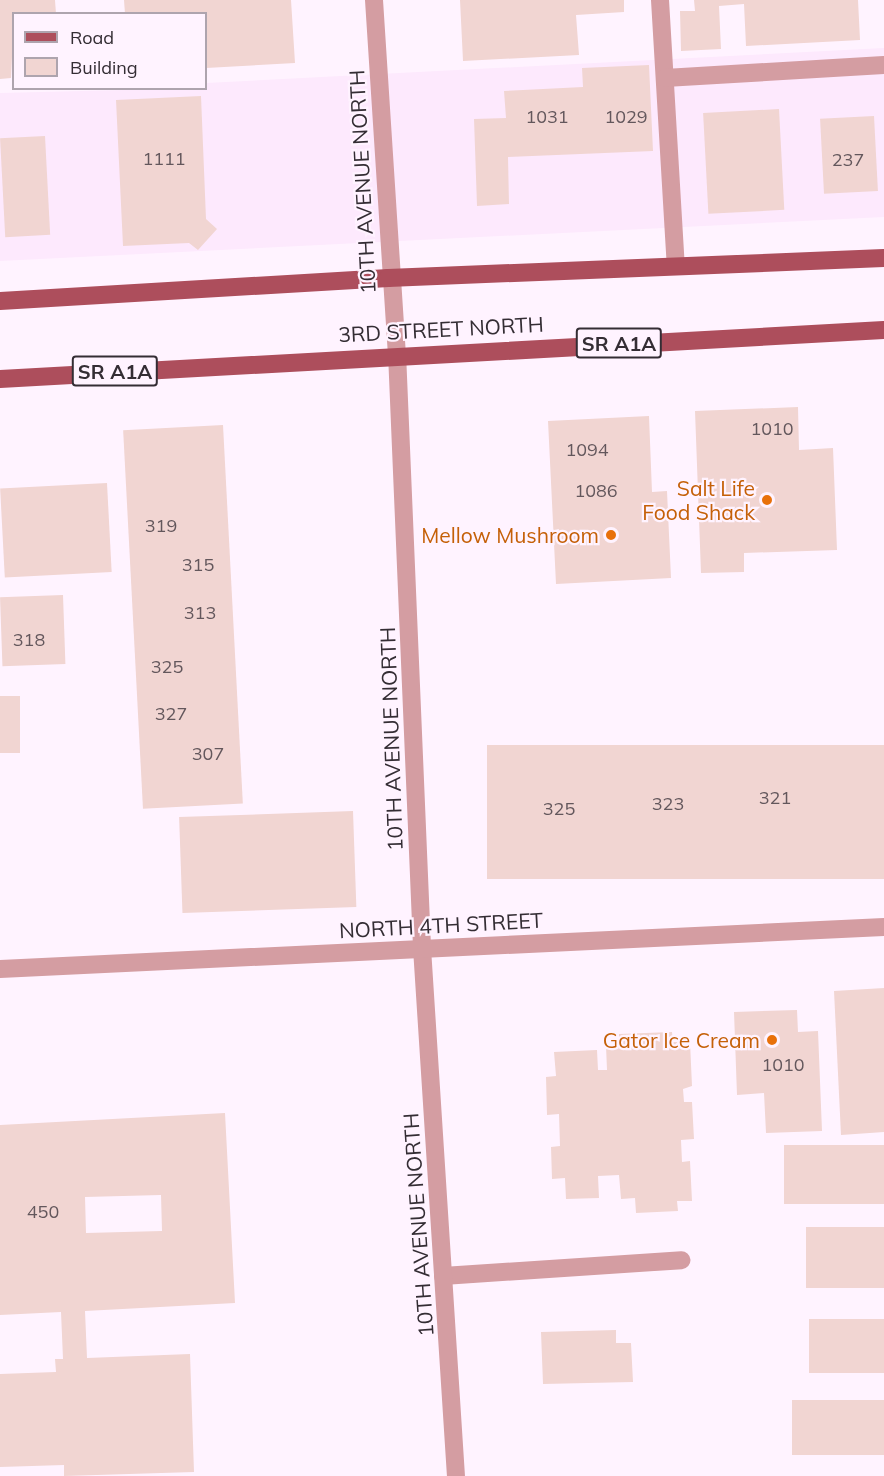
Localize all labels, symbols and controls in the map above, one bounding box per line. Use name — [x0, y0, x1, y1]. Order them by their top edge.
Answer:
legend — [12, 12, 207, 90]
text: Road — [70, 26, 114, 49]
text: Building — [70, 56, 138, 79]
street label: 10TH AVENUE NORTH — [344, 69, 380, 295]
house number: 1031 — [525, 106, 569, 128]
house number: 1029 — [604, 106, 648, 128]
house number: 1111 — [142, 148, 186, 170]
house number: 237 — [832, 149, 864, 171]
street label: 3RD STREET NORTH — [338, 311, 544, 347]
road number: SR A1A — [576, 326, 662, 360]
road number: SR A1A — [72, 354, 158, 388]
house number: 1010 — [750, 418, 794, 440]
house number: 1094 — [565, 439, 609, 461]
place label: Salt Life Food Shack — [642, 475, 755, 525]
house number: 1086 — [574, 480, 618, 502]
marker: Salt Life Food Shack — [760, 493, 774, 507]
house number: 319 — [145, 515, 177, 537]
place label: Mellow Mushroom — [421, 522, 599, 548]
marker: Mellow Mushroom — [604, 528, 618, 542]
house number: 315 — [182, 554, 214, 576]
house number: 313 — [184, 602, 216, 624]
street label: 10TH AVENUE NORTH — [374, 626, 408, 852]
house number: 318 — [13, 629, 45, 651]
house number: 325 — [151, 656, 183, 678]
house number: 327 — [155, 703, 187, 725]
house number: 307 — [192, 743, 224, 765]
house number: 321 — [759, 787, 791, 809]
house number: 323 — [652, 793, 684, 815]
house number: 325 — [543, 798, 575, 820]
street label: NORTH 4TH STREET — [338, 907, 544, 943]
place label: Gator Ice Cream — [603, 1027, 760, 1053]
marker: Gator Ice Cream — [765, 1033, 779, 1047]
house number: 1010 — [761, 1054, 805, 1076]
street label: 10TH AVENUE NORTH — [398, 1112, 438, 1338]
house number: 450 — [27, 1201, 59, 1223]

